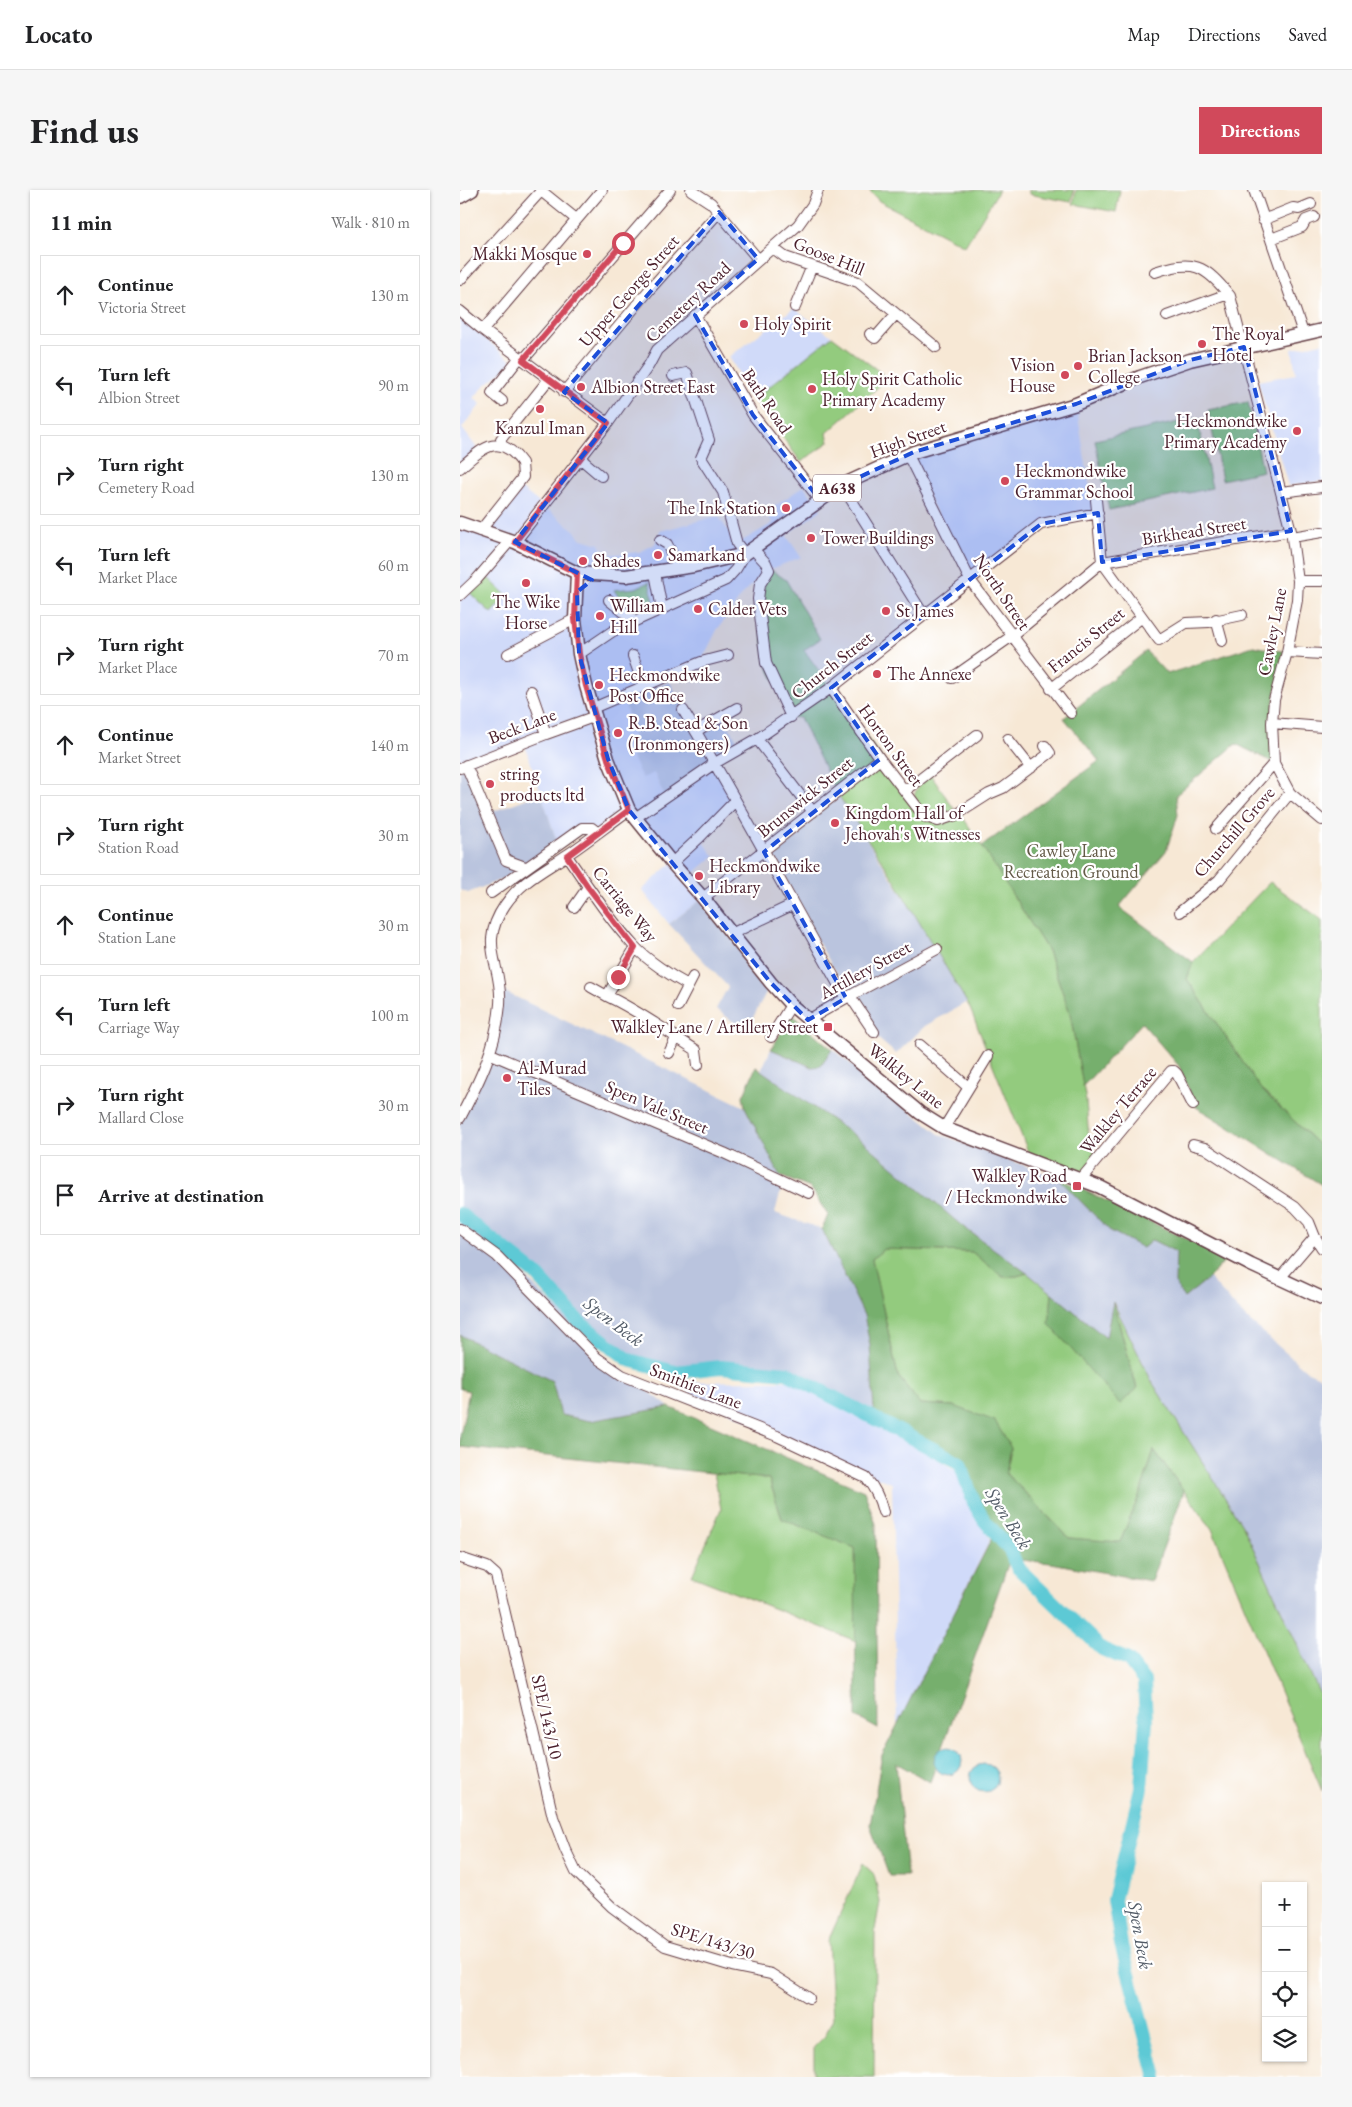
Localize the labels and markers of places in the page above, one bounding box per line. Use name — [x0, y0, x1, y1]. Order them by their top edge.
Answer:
place label: Makki Mosque — [473, 242, 577, 265]
marker: Makki Mosque — [581, 248, 593, 260]
place label: Holy Spirit — [754, 312, 832, 335]
marker: Holy Spirit — [738, 318, 750, 330]
place label: The Royal Hotel — [1212, 322, 1284, 366]
marker: The Royal Hotel — [1196, 338, 1208, 350]
place label: Brian Jackson College — [1088, 344, 1183, 388]
place label: Vision House — [1009, 353, 1055, 397]
marker: Brian Jackson College — [1072, 360, 1084, 372]
place label: Holy Spirit Catholic Primary Academy — [822, 367, 962, 411]
marker: Vision House — [1059, 369, 1071, 381]
place label: Albion Street East — [590, 375, 715, 398]
marker: Albion Street East — [575, 381, 587, 393]
marker: Holy Spirit Catholic Primary Academy — [806, 383, 818, 395]
marker: Kanzul Iman — [534, 403, 546, 415]
place label: Heckmondwike Primary Academy — [1164, 409, 1287, 453]
place label: Kanzul Iman — [495, 416, 585, 439]
marker: Heckmondwike Primary Academy — [1291, 425, 1303, 437]
place label: Heckmondwike Grammar School — [1015, 459, 1133, 503]
marker: Heckmondwike Grammar School — [999, 475, 1011, 487]
place label: The Ink Station — [667, 496, 776, 519]
marker: The Ink Station — [780, 502, 792, 514]
place label: Tower Buildings — [821, 526, 934, 549]
marker: Tower Buildings — [805, 532, 817, 544]
place label: Samarkand — [668, 543, 746, 566]
place label: Shades — [593, 549, 640, 572]
marker: Samarkand — [652, 549, 664, 561]
marker: Shades — [577, 555, 589, 567]
marker: The Wike Horse — [520, 577, 532, 589]
place label: The Wike Horse — [492, 590, 560, 634]
place label: William Hill — [610, 594, 665, 638]
place label: Calder Vets — [708, 597, 787, 620]
place label: St James — [896, 599, 954, 622]
marker: Calder Vets — [692, 603, 704, 615]
marker: St James — [880, 605, 892, 617]
marker: William Hill — [594, 610, 606, 622]
place label: The Annexe — [887, 662, 971, 685]
place label: Heckmondwike Post Office — [609, 663, 720, 707]
marker: The Annexe — [871, 668, 883, 680]
marker: Heckmondwike Post Office — [593, 679, 605, 691]
place label: R.B. Stead & Son (Ironmongers) — [628, 711, 749, 755]
marker: R.B. Stead & Son (Ironmongers) — [612, 727, 624, 739]
place label: string products ltd — [500, 762, 585, 806]
marker: string products ltd — [484, 778, 496, 790]
place label: Kingdom Hall of Jehovah's Witnesses — [843, 801, 980, 845]
marker: Kingdom Hall of Jehovah's Witnesses — [829, 817, 841, 829]
place label: Heckmondwike Library — [709, 854, 820, 898]
marker: Heckmondwike Library — [693, 870, 705, 882]
place label: Walkley Lane / Artillery Street — [611, 1015, 818, 1038]
marker: Walkley Lane / Artillery Street — [822, 1021, 834, 1033]
place label: Al-Murad Tiles — [516, 1056, 588, 1100]
marker: Al-Murad Tiles — [501, 1072, 513, 1084]
place label: Walkley Road / Heckmondwike — [945, 1164, 1068, 1208]
marker: Walkley Road / Heckmondwike — [1071, 1180, 1083, 1192]

